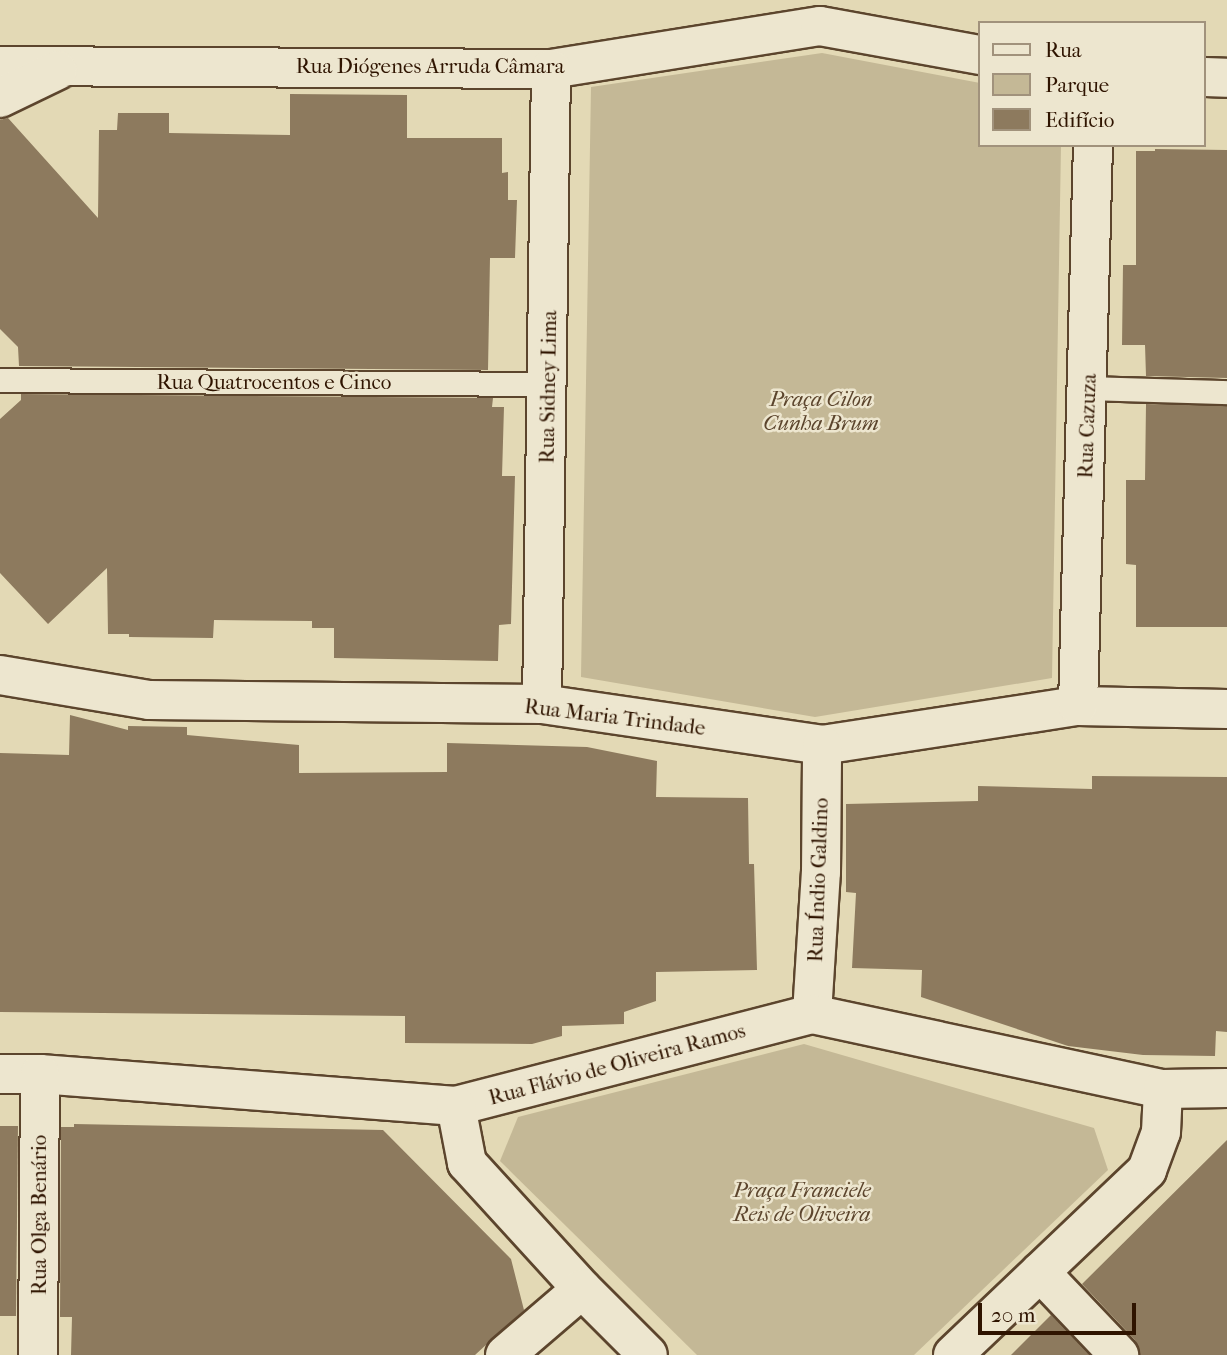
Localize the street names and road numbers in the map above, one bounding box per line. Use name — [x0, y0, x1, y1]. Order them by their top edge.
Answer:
street label: Rua Diógenes Arruda Câmara — [296, 53, 564, 79]
street label: Rua Sidney Lima — [534, 310, 562, 464]
street label: Rua Quatrocentos e Cinco — [157, 369, 391, 395]
street label: Rua Cazuza — [1073, 373, 1101, 479]
street label: Rua Maria Trindade — [523, 693, 707, 741]
street label: Rua Índio Galdino — [803, 797, 833, 963]
street label: Rua Flávio de Oliveira Ramos — [486, 1018, 748, 1110]
street label: Rua Olga Benário — [26, 1135, 52, 1295]

